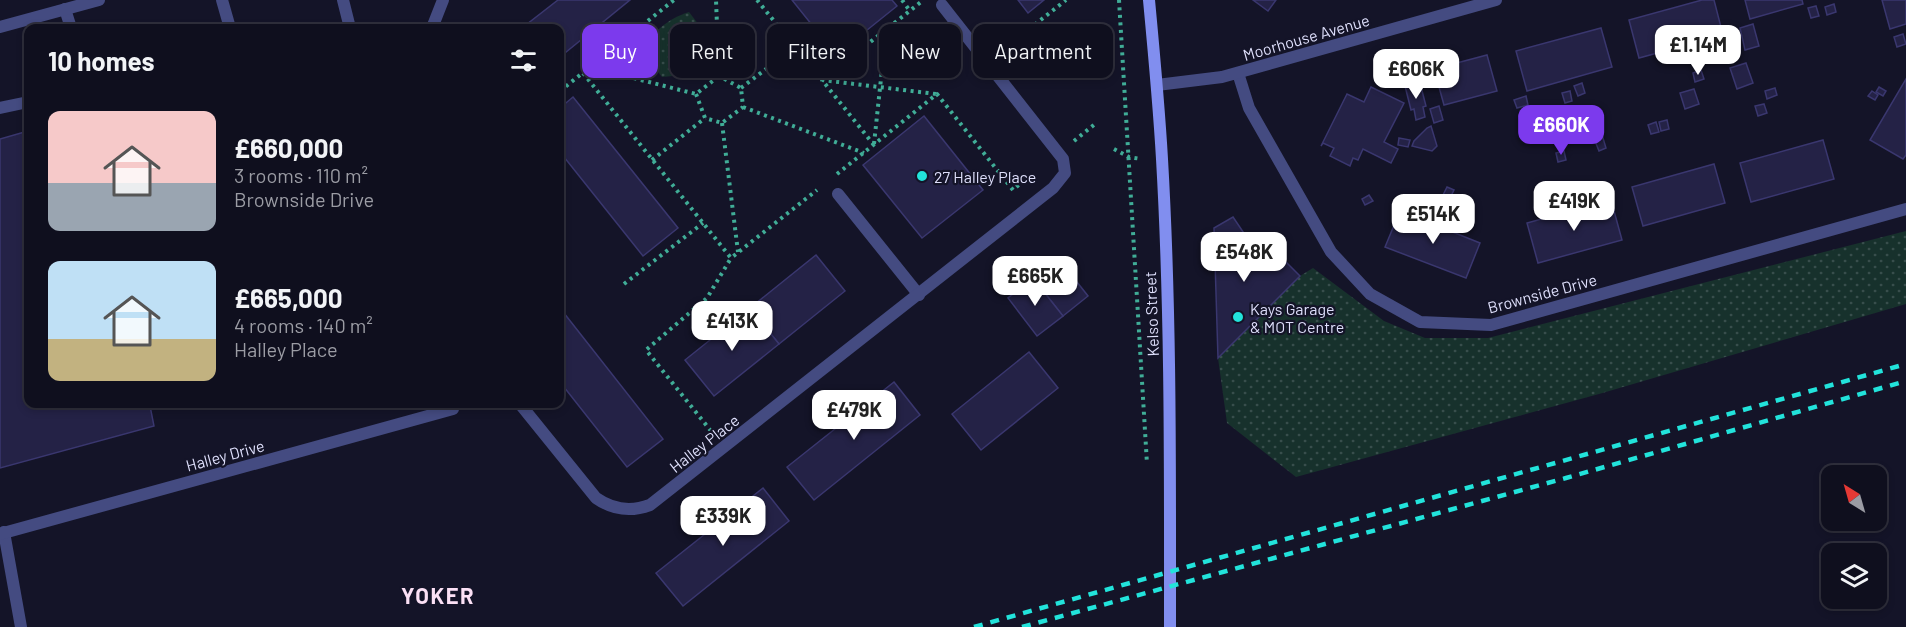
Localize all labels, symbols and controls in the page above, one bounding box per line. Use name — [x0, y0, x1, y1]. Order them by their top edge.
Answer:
street label: Moorhouse Avenue — [1241, 10, 1371, 64]
chip: Buy — [582, 24, 658, 78]
chip: Rent — [670, 24, 755, 78]
chip: Filters — [767, 24, 867, 78]
chip: New — [879, 24, 961, 78]
chip: Apartment — [973, 24, 1113, 78]
pin: £1.14M — [1649, 25, 1747, 76]
text: £1.14M — [1669, 32, 1727, 56]
icon: filters — [507, 44, 540, 77]
text: 10 homes — [48, 45, 155, 76]
pin: £606K — [1374, 49, 1458, 100]
text: £606K — [1387, 56, 1445, 80]
pin: £660K — [1519, 105, 1603, 156]
text: £660K — [1532, 112, 1590, 136]
text: £660,000 — [234, 132, 343, 163]
icon: home — [96, 135, 168, 207]
text: 3 rooms · 110 m² — [234, 163, 368, 187]
place label: 27 Halley Place — [934, 167, 1036, 186]
marker: 27 Halley Place — [915, 169, 929, 183]
pin: £419K — [1532, 181, 1616, 232]
text: Brownside Drive — [234, 187, 374, 211]
text: £419K — [1548, 188, 1600, 212]
pin: £514K — [1391, 194, 1475, 245]
text: £514K — [1406, 201, 1460, 225]
pin: £548K — [1202, 232, 1286, 283]
text: £548K — [1215, 239, 1273, 263]
pin: £665K — [993, 256, 1077, 307]
text: £665K — [1006, 263, 1064, 287]
street label: Brownside Drive — [1485, 269, 1599, 317]
street label: Kelso Street — [1140, 271, 1162, 357]
text: £665,000 — [234, 282, 343, 313]
icon: home — [96, 285, 168, 357]
place label: Kays Garage & MOT Centre — [1250, 299, 1344, 336]
pin: £413K — [690, 301, 774, 352]
text: £413K — [706, 308, 758, 332]
marker: Kays Garage & MOT Centre — [1231, 310, 1245, 324]
text: 4 rooms · 140 m² — [234, 313, 373, 337]
text: Halley Place — [234, 337, 338, 361]
pin: £479K — [812, 390, 896, 441]
text: £479K — [826, 397, 882, 421]
street label: Halley Place — [665, 410, 743, 476]
street label: Halley Drive — [184, 435, 266, 475]
north arrow — [1821, 465, 1887, 531]
map controls — [1821, 465, 1887, 609]
pin: £339K — [681, 496, 765, 547]
text: £339K — [695, 503, 752, 527]
button: layers — [1821, 543, 1887, 609]
district label: YOKER — [401, 582, 475, 608]

